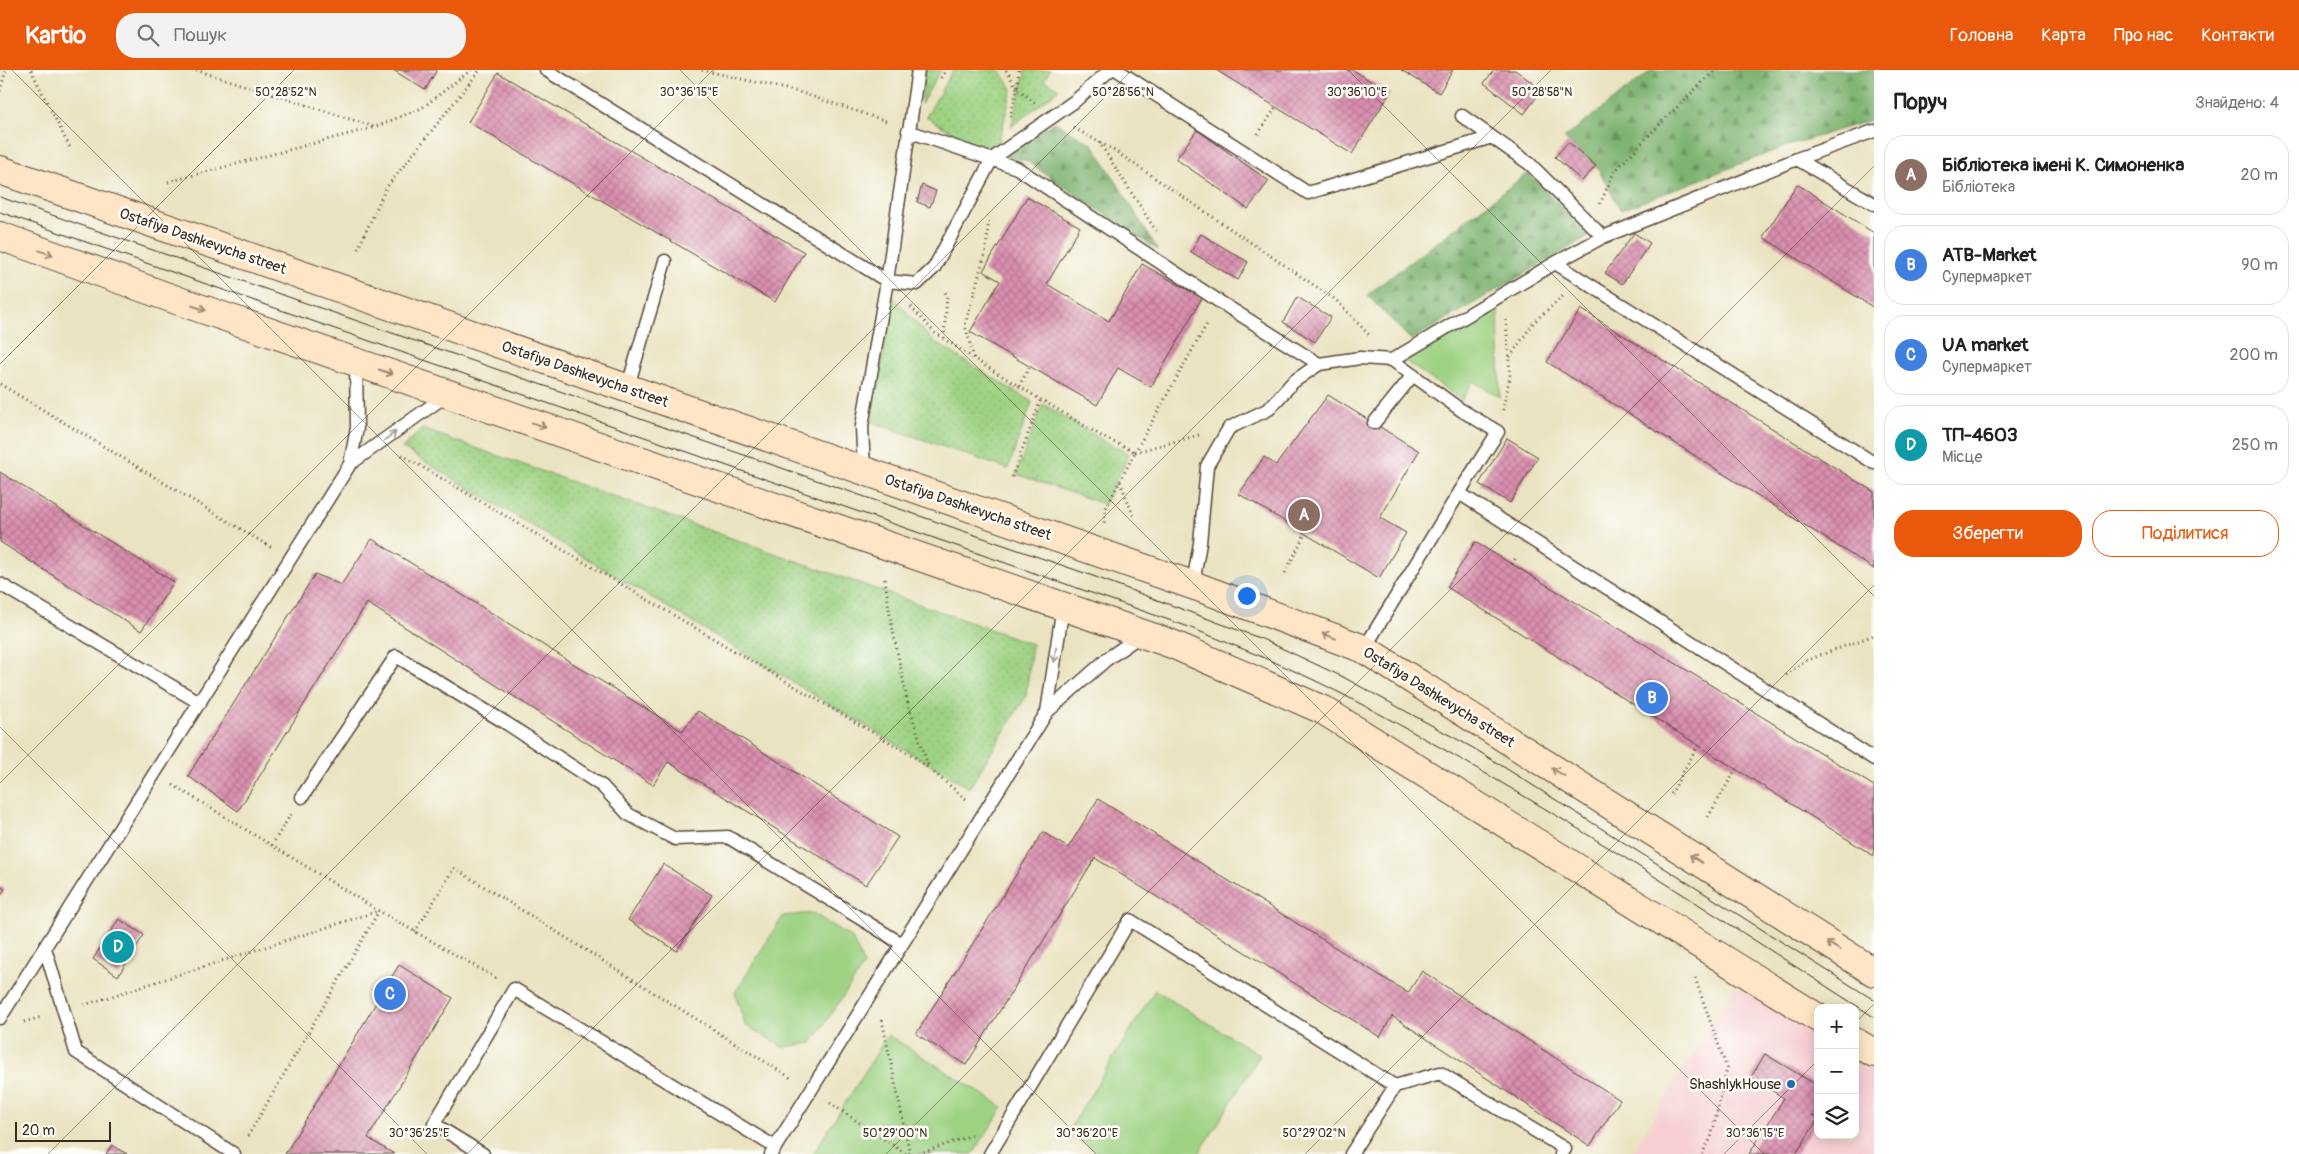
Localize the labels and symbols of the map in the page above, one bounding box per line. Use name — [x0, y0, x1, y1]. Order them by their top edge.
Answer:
text: 50°28'52"N — [255, 85, 317, 100]
text: 30°36'15"E — [660, 85, 718, 100]
text: 50°28'56"N — [1092, 85, 1154, 100]
text: 30°36'10"E — [1327, 85, 1387, 100]
text: 50°28'58"N — [1512, 85, 1572, 100]
street label: Ostafiya Dashkevycha street — [117, 204, 290, 279]
one-way arrow — [38, 249, 53, 258]
one-way arrow — [190, 304, 206, 313]
street label: Ostafiya Dashkevycha street — [499, 337, 672, 412]
one-way arrow — [377, 367, 393, 377]
one-way arrow — [531, 421, 546, 430]
one-way arrow — [383, 431, 397, 441]
street label: Ostafiya Dashkevycha street — [882, 470, 1055, 545]
pin: A — [1288, 496, 1320, 534]
your location — [1234, 583, 1260, 609]
one-way arrow — [1322, 631, 1337, 640]
street label: Ostafiya Dashkevycha street — [1359, 643, 1519, 752]
one-way arrow — [1050, 646, 1060, 662]
pin: B — [1636, 679, 1668, 717]
one-way arrow — [1552, 767, 1566, 777]
one-way arrow — [1689, 854, 1703, 864]
pin: D — [102, 928, 134, 966]
one-way arrow — [1826, 941, 1840, 951]
pin: C — [374, 975, 406, 1013]
place label: ShashlykHouse — [1689, 1075, 1782, 1094]
marker: ShashlykHouse — [1785, 1078, 1797, 1090]
scale bar — [15, 1119, 111, 1142]
text: 30°36'25"E — [389, 1126, 449, 1141]
text: 50°29'00"N — [863, 1126, 927, 1141]
text: 30°36'20"E — [1056, 1126, 1118, 1141]
text: 50°29'02"N — [1282, 1126, 1346, 1141]
text: 30°36'15"E — [1726, 1126, 1784, 1141]

